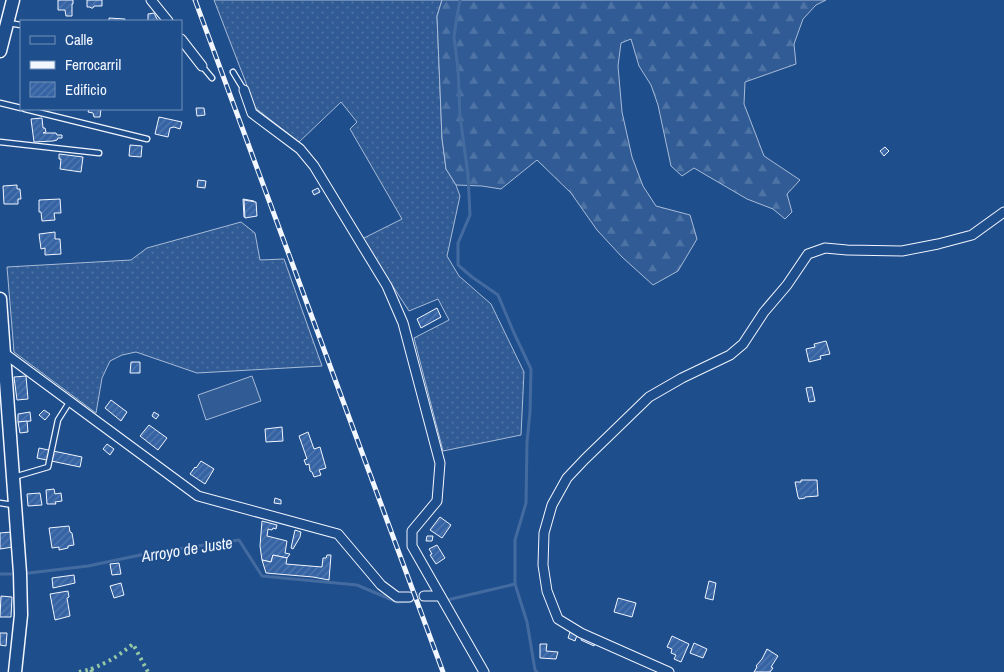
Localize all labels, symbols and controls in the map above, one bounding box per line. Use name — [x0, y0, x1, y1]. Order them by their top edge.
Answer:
legend — [20, 20, 182, 110]
text: Calle — [65, 29, 93, 50]
text: Ferrocarril — [65, 54, 121, 75]
text: Edificio — [65, 79, 107, 100]
water label: Arroyo de Juste — [139, 531, 234, 567]

